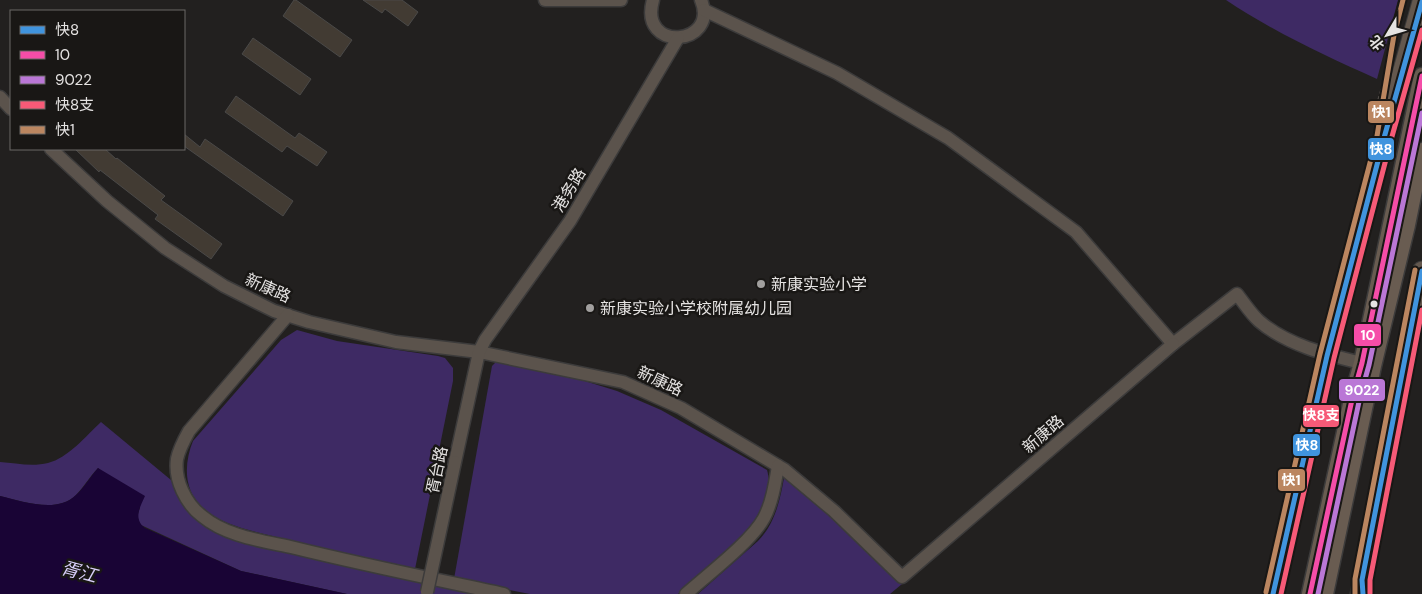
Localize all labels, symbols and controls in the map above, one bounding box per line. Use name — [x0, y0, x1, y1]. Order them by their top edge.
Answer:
legend — [10, 10, 185, 150]
north arrow — [1362, 10, 1412, 60]
text: 快8 — [55, 20, 79, 40]
text: 北 — [1365, 32, 1388, 54]
text: 10 — [55, 45, 70, 65]
text: 9022 — [55, 70, 92, 90]
text: 快8支 — [55, 95, 94, 115]
line badge: 快1 — [1367, 100, 1395, 124]
text: 快1 — [1371, 103, 1391, 121]
text: 快1 — [55, 120, 75, 140]
line badge: 快8 — [1367, 137, 1395, 161]
text: 快8 — [1370, 140, 1393, 158]
street label: 港务路 — [548, 164, 590, 216]
street label: 新康路 — [242, 269, 294, 307]
place label: 新康实验小学 — [771, 274, 867, 295]
marker: 新康实验小学 — [755, 278, 767, 290]
place label: 新康实验小学校附属幼儿园 — [600, 298, 792, 319]
unlabelled marker — [1369, 299, 1379, 309]
marker: 新康实验小学校附属幼儿园 — [584, 302, 596, 314]
line badge: 10 — [1353, 323, 1382, 347]
text: 10 — [1361, 326, 1376, 344]
street label: 新康路 — [634, 361, 686, 401]
line badge: 9022 — [1338, 378, 1386, 402]
text: 9022 — [1345, 381, 1379, 399]
line badge: 快8支 — [1302, 404, 1340, 428]
text: 快8支 — [1303, 406, 1339, 424]
street label: 新康路 — [1018, 410, 1068, 458]
line badge: 快8 — [1292, 433, 1321, 457]
text: 快8 — [1296, 436, 1319, 454]
street label: 胥台路 — [422, 444, 452, 496]
line badge: 快1 — [1277, 468, 1306, 492]
text: 快1 — [1281, 471, 1301, 489]
water label: 胥江 — [59, 556, 101, 589]

